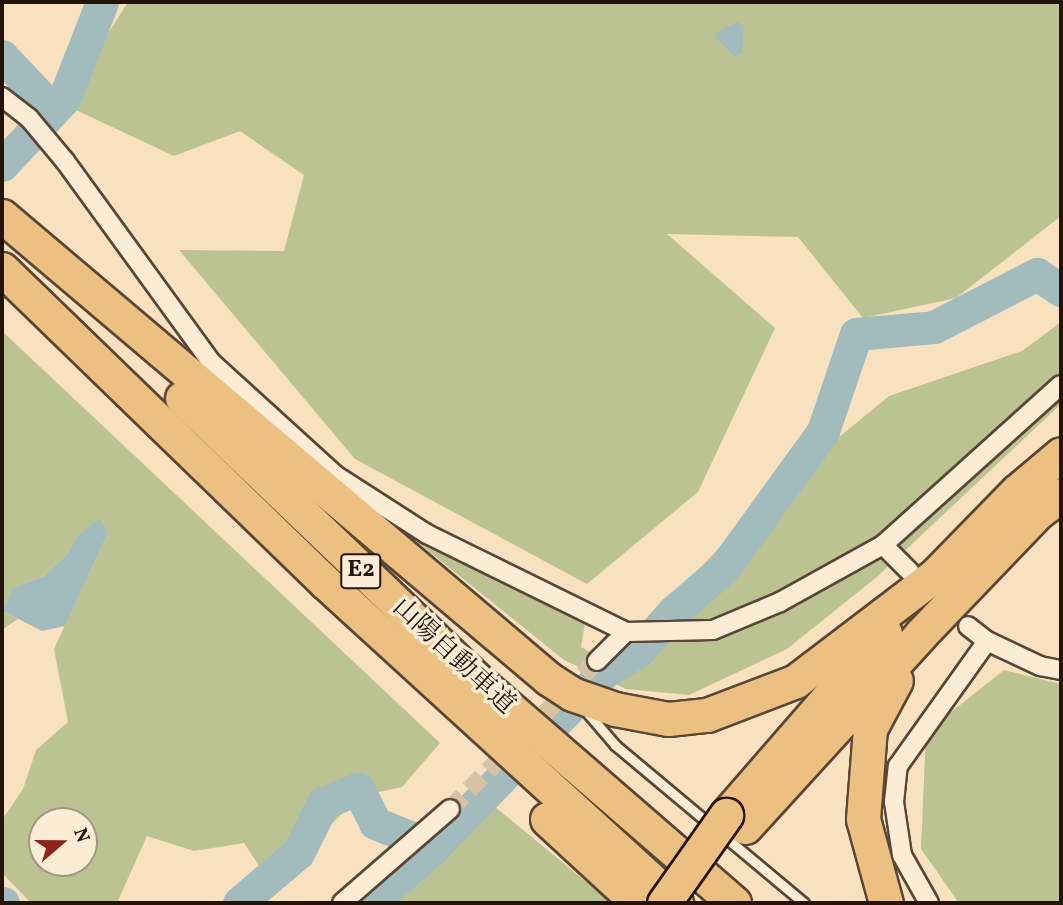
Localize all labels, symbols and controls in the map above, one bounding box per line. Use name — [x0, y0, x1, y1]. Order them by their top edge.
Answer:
road number: E2 — [340, 550, 382, 592]
street label: 山陽自動車道 — [385, 592, 521, 722]
north arrow — [28, 807, 98, 877]
text: N — [66, 825, 95, 846]

